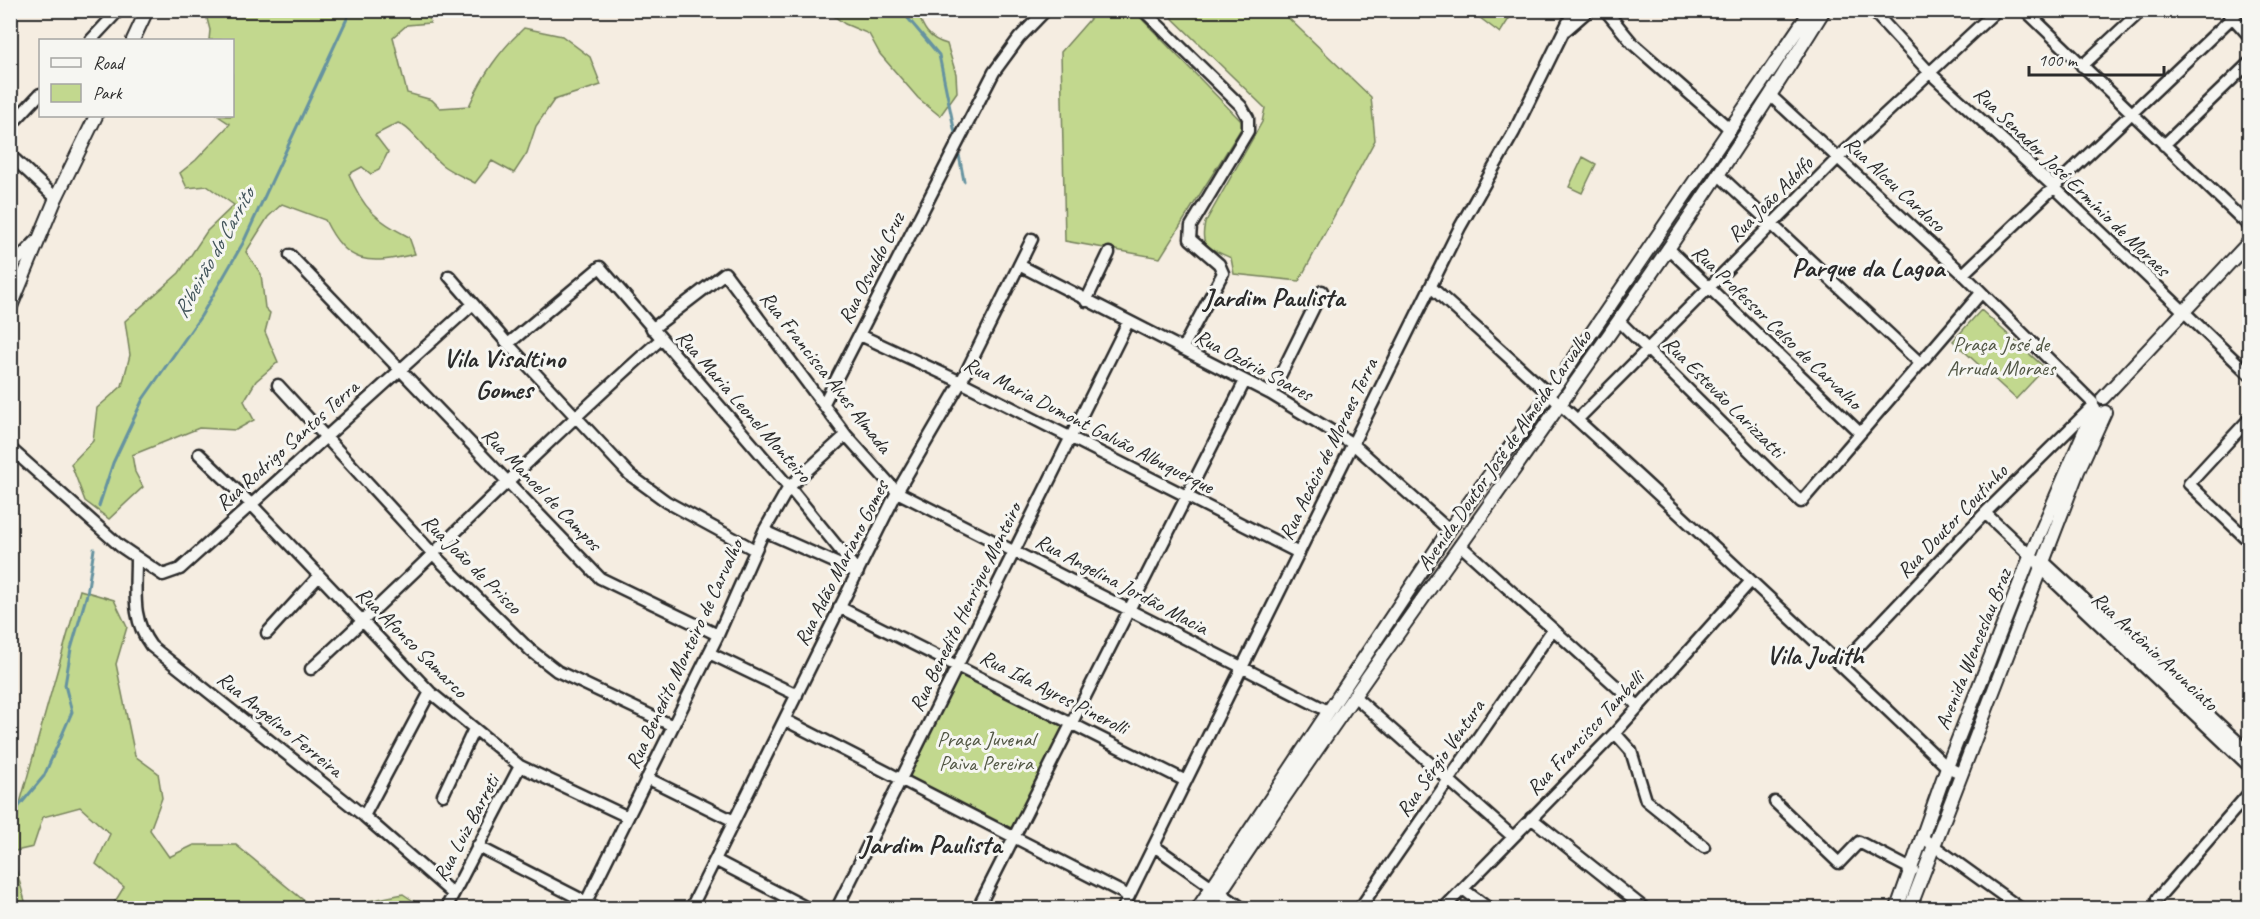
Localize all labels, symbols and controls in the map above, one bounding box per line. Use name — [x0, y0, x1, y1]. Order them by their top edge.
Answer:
legend — [39, 39, 234, 117]
scale bar — [2029, 39, 2164, 77]
text: 100 m — [2038, 49, 2079, 71]
text: Road — [93, 52, 126, 74]
street label: Rua Senador José Ermínio de Moraes — [1968, 80, 2177, 283]
text: Park — [93, 82, 123, 104]
street label: Rua Alceu Cardoso — [1839, 130, 1952, 239]
street label: Rua João Adolfo — [1722, 150, 1819, 247]
water label: Ribeirão do Carrito — [167, 180, 263, 323]
street label: Rua Osvaldo Cruz — [832, 207, 911, 328]
street label: Rua Professor Celso de Carvalho — [1687, 239, 1869, 417]
district label: Parque da Lagoa — [1792, 250, 1946, 284]
district label: Jardim Paulista — [1202, 280, 1347, 314]
street label: Rua Francisca Alves Almada — [755, 286, 898, 460]
street label: Rua Ozório Soares — [1191, 323, 1319, 408]
street label: Avenida Doutor José de Almeida Carvalho — [1411, 323, 1598, 575]
street label: Rua Maria Leonel Monteiro — [671, 324, 818, 489]
street label: Rua Estevão Larizzatti — [1658, 331, 1793, 466]
park label: Praça José de Arruda Moraes — [1947, 331, 2057, 381]
district label: Vila Visaltino Gomes — [443, 341, 567, 406]
street label: Rua Maria Dumont Galvão Albuquerque — [960, 351, 1219, 500]
street label: Rua Acácio de Moraes Terra — [1273, 353, 1384, 544]
street label: Rua Rodrigo Santos Terra — [210, 372, 366, 516]
street label: Rua Manoel de Campos — [477, 422, 609, 557]
street label: Rua Doutor Coutinho — [1891, 457, 2014, 583]
street label: Rua Adão Mariano Gomes — [788, 474, 895, 650]
street label: Rua Benedito Henrique Monteiro — [903, 496, 1028, 716]
street label: Rua João de Prisco — [417, 509, 529, 621]
street label: Rua Angelina Jordão Macia — [1031, 527, 1214, 641]
street label: Rua Benedito Monteiro de Carvalho — [619, 533, 750, 773]
street label: Avenida Wenceslau Braz — [1929, 564, 2018, 733]
street label: Rua Afonso Samarco — [351, 581, 474, 704]
street label: Rua Antônio Anunciato — [2086, 586, 2225, 717]
district label: Vila Judith — [1766, 638, 1865, 672]
street label: Rua Ida Ayres Pinerolli — [976, 644, 1135, 742]
street label: Rua Francisco Tambelli — [1521, 663, 1651, 801]
street label: Rua Angelino Ferreira — [212, 665, 350, 784]
street label: Rua Sérgio Ventura — [1390, 693, 1491, 822]
park label: Praça Juvenal Paiva Pereira — [937, 726, 1039, 776]
street label: Rua Luiz Barreti — [427, 768, 506, 885]
district label: Jardim Paulista — [859, 827, 1004, 861]

